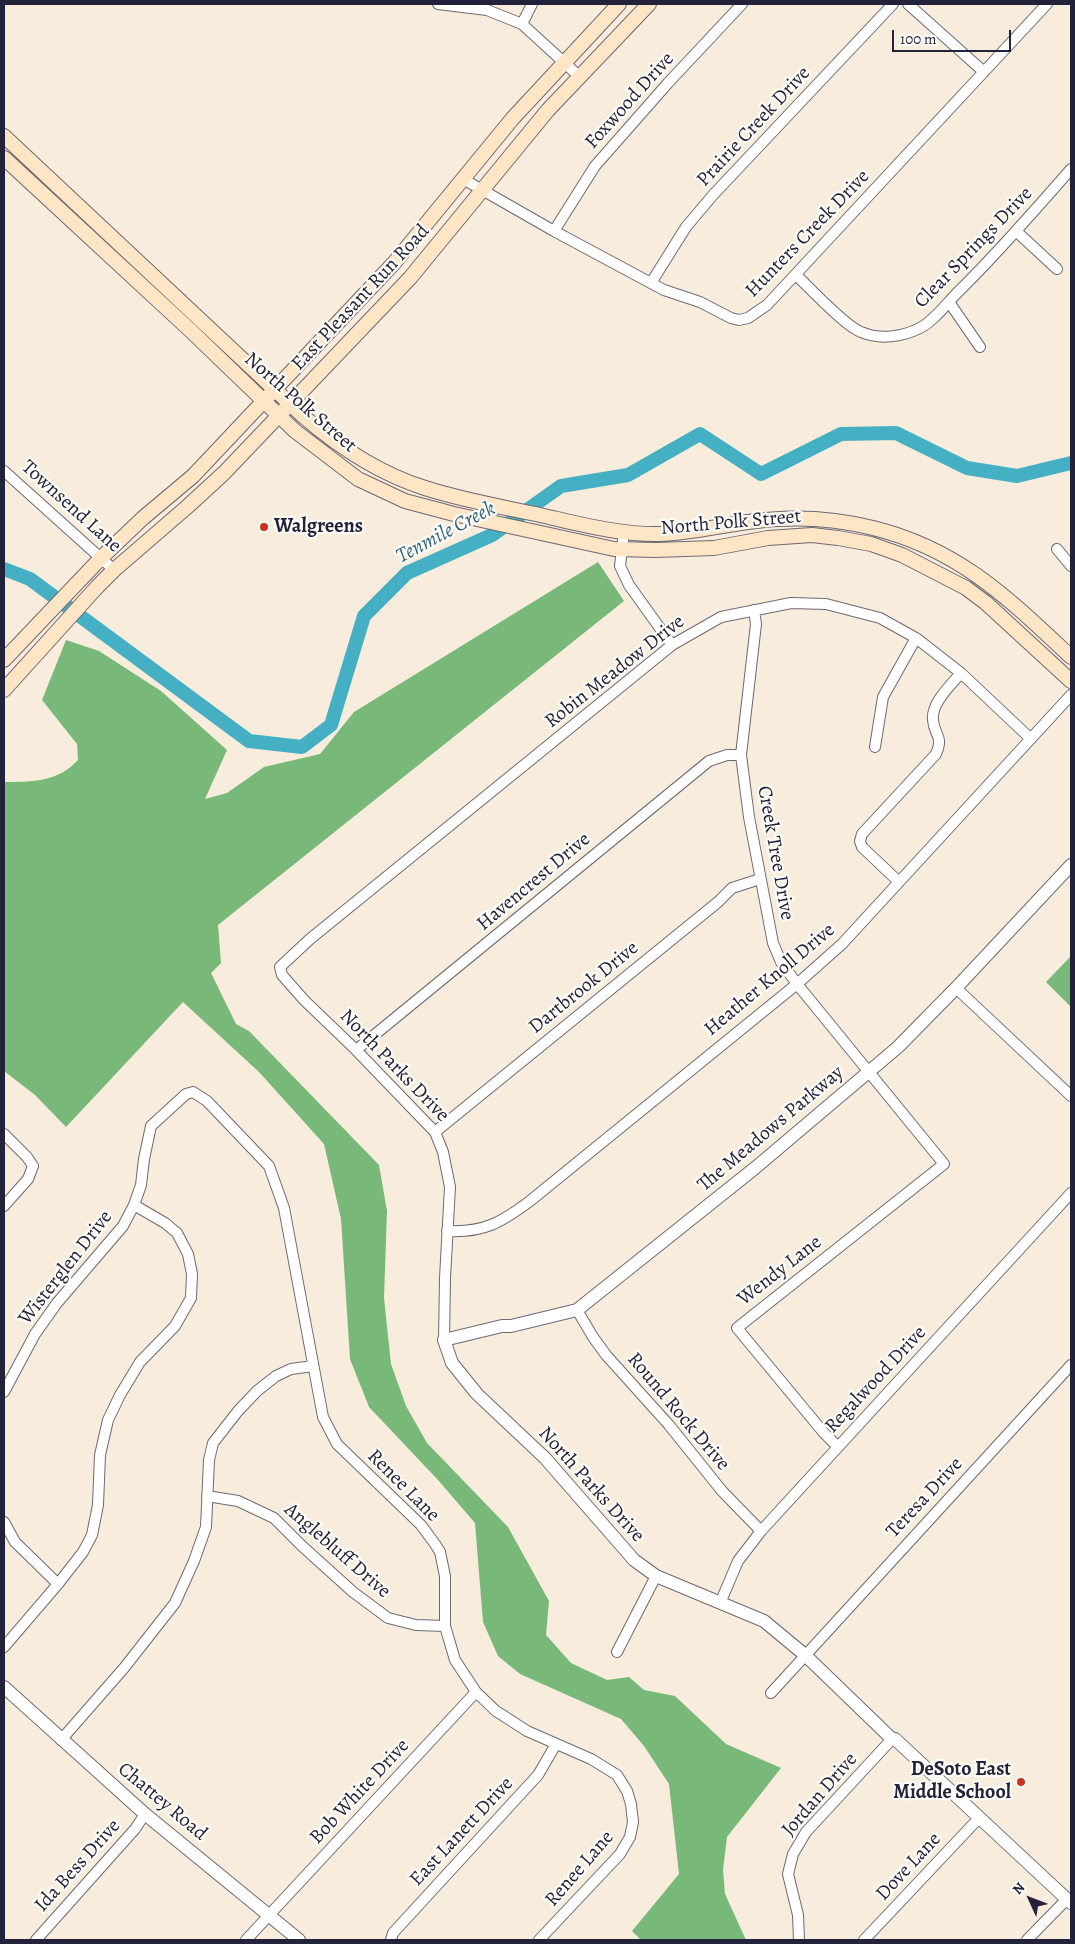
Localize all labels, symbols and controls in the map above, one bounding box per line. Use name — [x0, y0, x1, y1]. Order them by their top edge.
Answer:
scale bar — [895, 20, 1014, 52]
text: 100 m — [900, 29, 937, 49]
street label: Foxwood Drive — [580, 48, 680, 154]
street label: Prairie Creek Drive — [692, 62, 816, 192]
street label: Hunters Creek Drive — [741, 165, 875, 303]
street label: Clear Springs Drive — [910, 182, 1038, 314]
street label: East Pleasant Run Road — [287, 220, 435, 376]
street label: North Polk Street — [239, 348, 361, 458]
street label: Townsend Lane — [16, 456, 126, 558]
water label: Tenmile Creek — [392, 496, 500, 570]
street label: North Polk Street — [660, 505, 802, 541]
place label: Walgreens — [274, 515, 363, 539]
marker: Walgreens — [258, 521, 270, 533]
street label: Robin Meadow Drive — [540, 610, 690, 734]
street label: Creek Tree Drive — [751, 784, 799, 922]
street label: Havencrest Drive — [472, 828, 596, 936]
street label: Heather Knoll Drive — [700, 918, 840, 1042]
street label: Dartbrook Drive — [524, 937, 644, 1039]
street label: North Parks Drive — [334, 1005, 454, 1127]
street label: The Meadows Parkway — [693, 1061, 849, 1197]
street label: Wisterglen Drive — [14, 1206, 118, 1330]
street label: Wendy Lane — [733, 1231, 827, 1311]
street label: Regalwood Drive — [820, 1321, 932, 1439]
street label: Round Rock Drive — [622, 1348, 734, 1476]
street label: North Parks Drive — [533, 1422, 649, 1548]
street label: Renee Lane — [362, 1445, 444, 1527]
street label: Teresa Drive — [882, 1453, 968, 1543]
street label: Anglebluff Drive — [279, 1498, 395, 1604]
street label: Bob White Drive — [305, 1734, 415, 1850]
street label: Jordan Drive — [777, 1748, 863, 1842]
street label: Chattey Road — [112, 1758, 212, 1846]
place label: DeSoto East Middle School — [893, 1758, 1011, 1805]
street label: East Lanett Drive — [405, 1772, 519, 1892]
marker: DeSoto East Middle School — [1015, 1776, 1027, 1788]
street label: Ida Bess Drive — [30, 1815, 126, 1917]
street label: Renee Lane — [541, 1826, 619, 1912]
street label: Dove Lane — [871, 1828, 947, 1906]
north arrow — [1005, 1874, 1055, 1924]
text: N — [1008, 1878, 1029, 1899]

